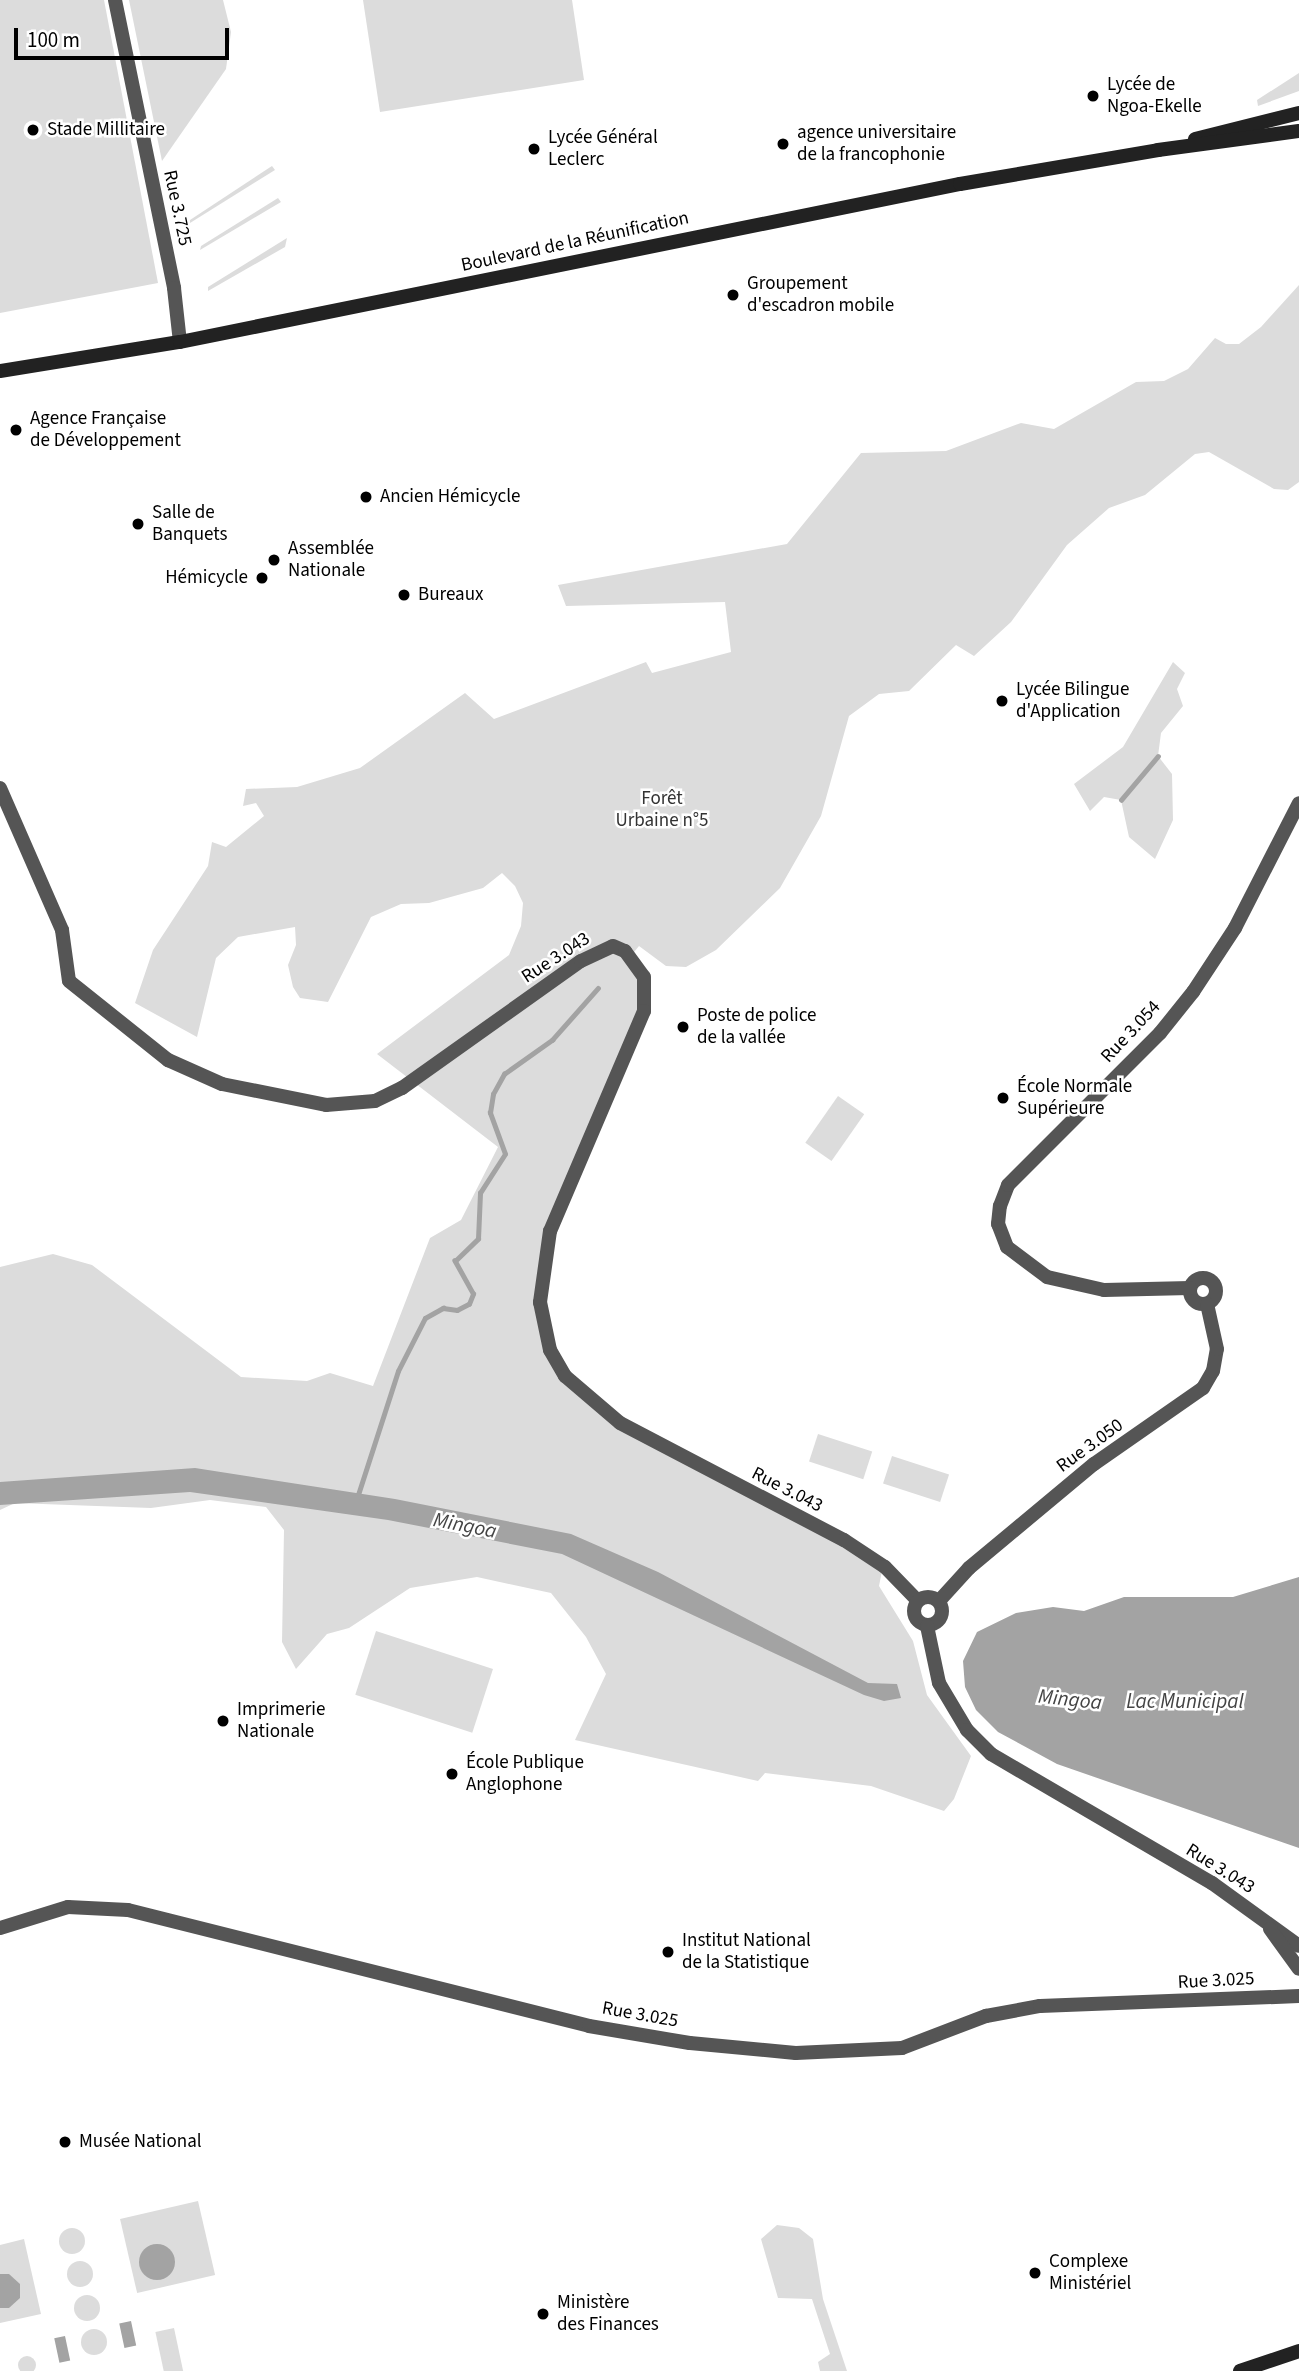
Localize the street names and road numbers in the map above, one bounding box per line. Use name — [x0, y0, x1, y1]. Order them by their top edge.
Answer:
street label: Rue 3.725 — [158, 168, 196, 248]
street label: Boulevard de la Réunification — [459, 207, 691, 277]
street label: Rue 3.043 — [518, 928, 594, 988]
street label: Rue 3.054 — [1096, 996, 1166, 1068]
street label: Rue 3.050 — [1052, 1414, 1128, 1478]
street label: Rue 3.043 — [748, 1462, 826, 1518]
street label: Rue 3.043 — [1181, 1839, 1259, 1899]
street label: Rue 3.025 — [1177, 1968, 1255, 1994]
street label: Rue 3.025 — [600, 1997, 680, 2033]

